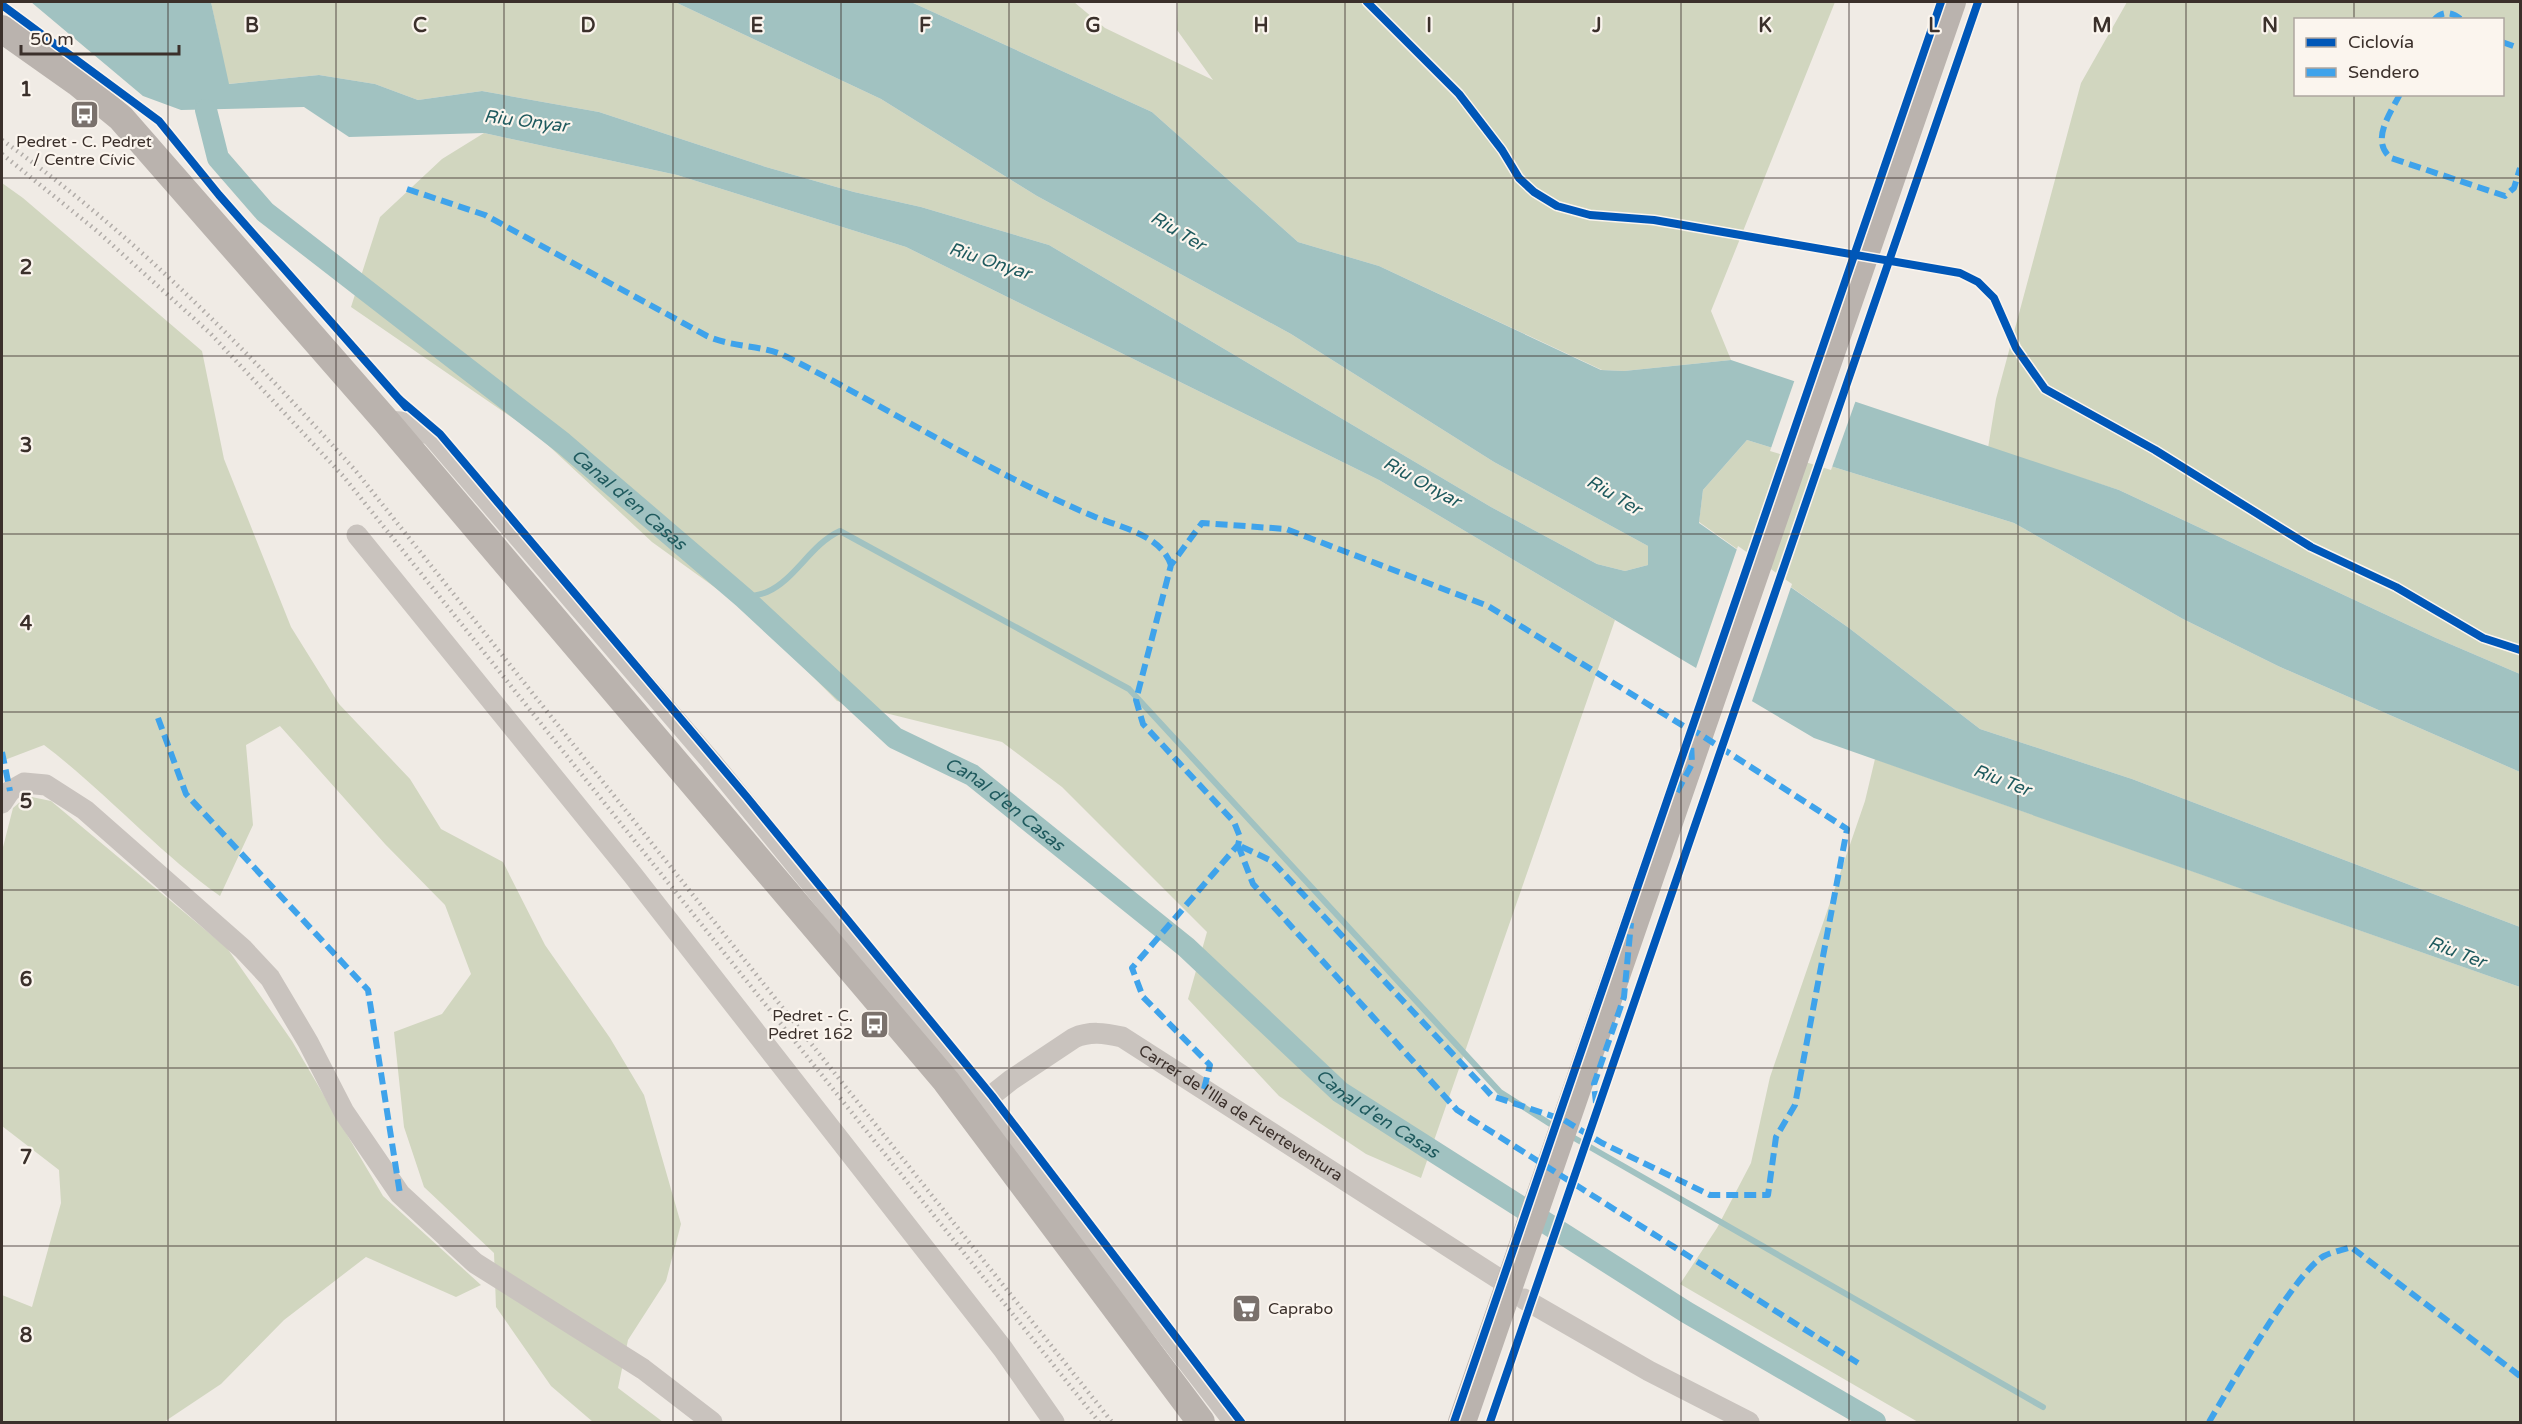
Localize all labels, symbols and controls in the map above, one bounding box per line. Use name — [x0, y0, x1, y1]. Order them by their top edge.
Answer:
text: B — [245, 14, 259, 38]
text: C — [413, 14, 427, 38]
text: D — [580, 14, 596, 38]
text: E — [751, 14, 764, 38]
text: F — [919, 14, 931, 38]
text: G — [1085, 14, 1101, 38]
text: H — [1253, 14, 1269, 38]
text: I — [1426, 14, 1432, 38]
text: J — [1591, 14, 1602, 38]
text: K — [1758, 14, 1772, 38]
text: L — [1928, 14, 1940, 38]
text: M — [2092, 14, 2112, 38]
text: N — [2262, 14, 2278, 38]
scale bar — [21, 18, 178, 56]
legend — [2294, 18, 2504, 96]
text: 50 m — [30, 28, 74, 50]
text: Ciclovía — [2348, 31, 2414, 53]
text: Sendero — [2348, 61, 2419, 83]
text: 1 — [20, 78, 32, 102]
bus stop icon: Pedret - C. Pedret / Centre Cívic — [68, 98, 100, 130]
water label: Riu Onyar — [483, 105, 571, 137]
place label: Pedret - C. Pedret / Centre Cívic — [16, 132, 152, 170]
water label: Riu Ter — [1147, 206, 1211, 257]
water label: Riu Onyar — [946, 237, 1036, 285]
text: 2 — [20, 256, 32, 280]
text: 3 — [20, 434, 32, 458]
water label: Canal d'en Casas — [567, 444, 692, 556]
water label: Riu Onyar — [1380, 452, 1466, 513]
water label: Riu Ter — [1583, 470, 1647, 521]
text: 4 — [20, 612, 33, 636]
water label: Canal d'en Casas — [941, 753, 1070, 857]
water label: Riu Ter — [1970, 759, 2036, 802]
text: 5 — [20, 790, 32, 814]
water label: Riu Ter — [2425, 931, 2491, 974]
text: 6 — [20, 968, 32, 992]
place label: Pedret - C. Pedret 162 — [768, 1006, 853, 1044]
bus stop icon: Pedret - C. Pedret 162 — [858, 1009, 890, 1041]
street label: Carrer de l'Illa de Fuerteventura — [1135, 1040, 1346, 1186]
water label: Canal d'en Casas — [1311, 1064, 1444, 1164]
text: 7 — [20, 1146, 32, 1170]
supermarket icon: Caprabo — [1231, 1293, 1263, 1325]
place label: Caprabo — [1268, 1299, 1333, 1319]
text: 8 — [20, 1324, 32, 1348]

